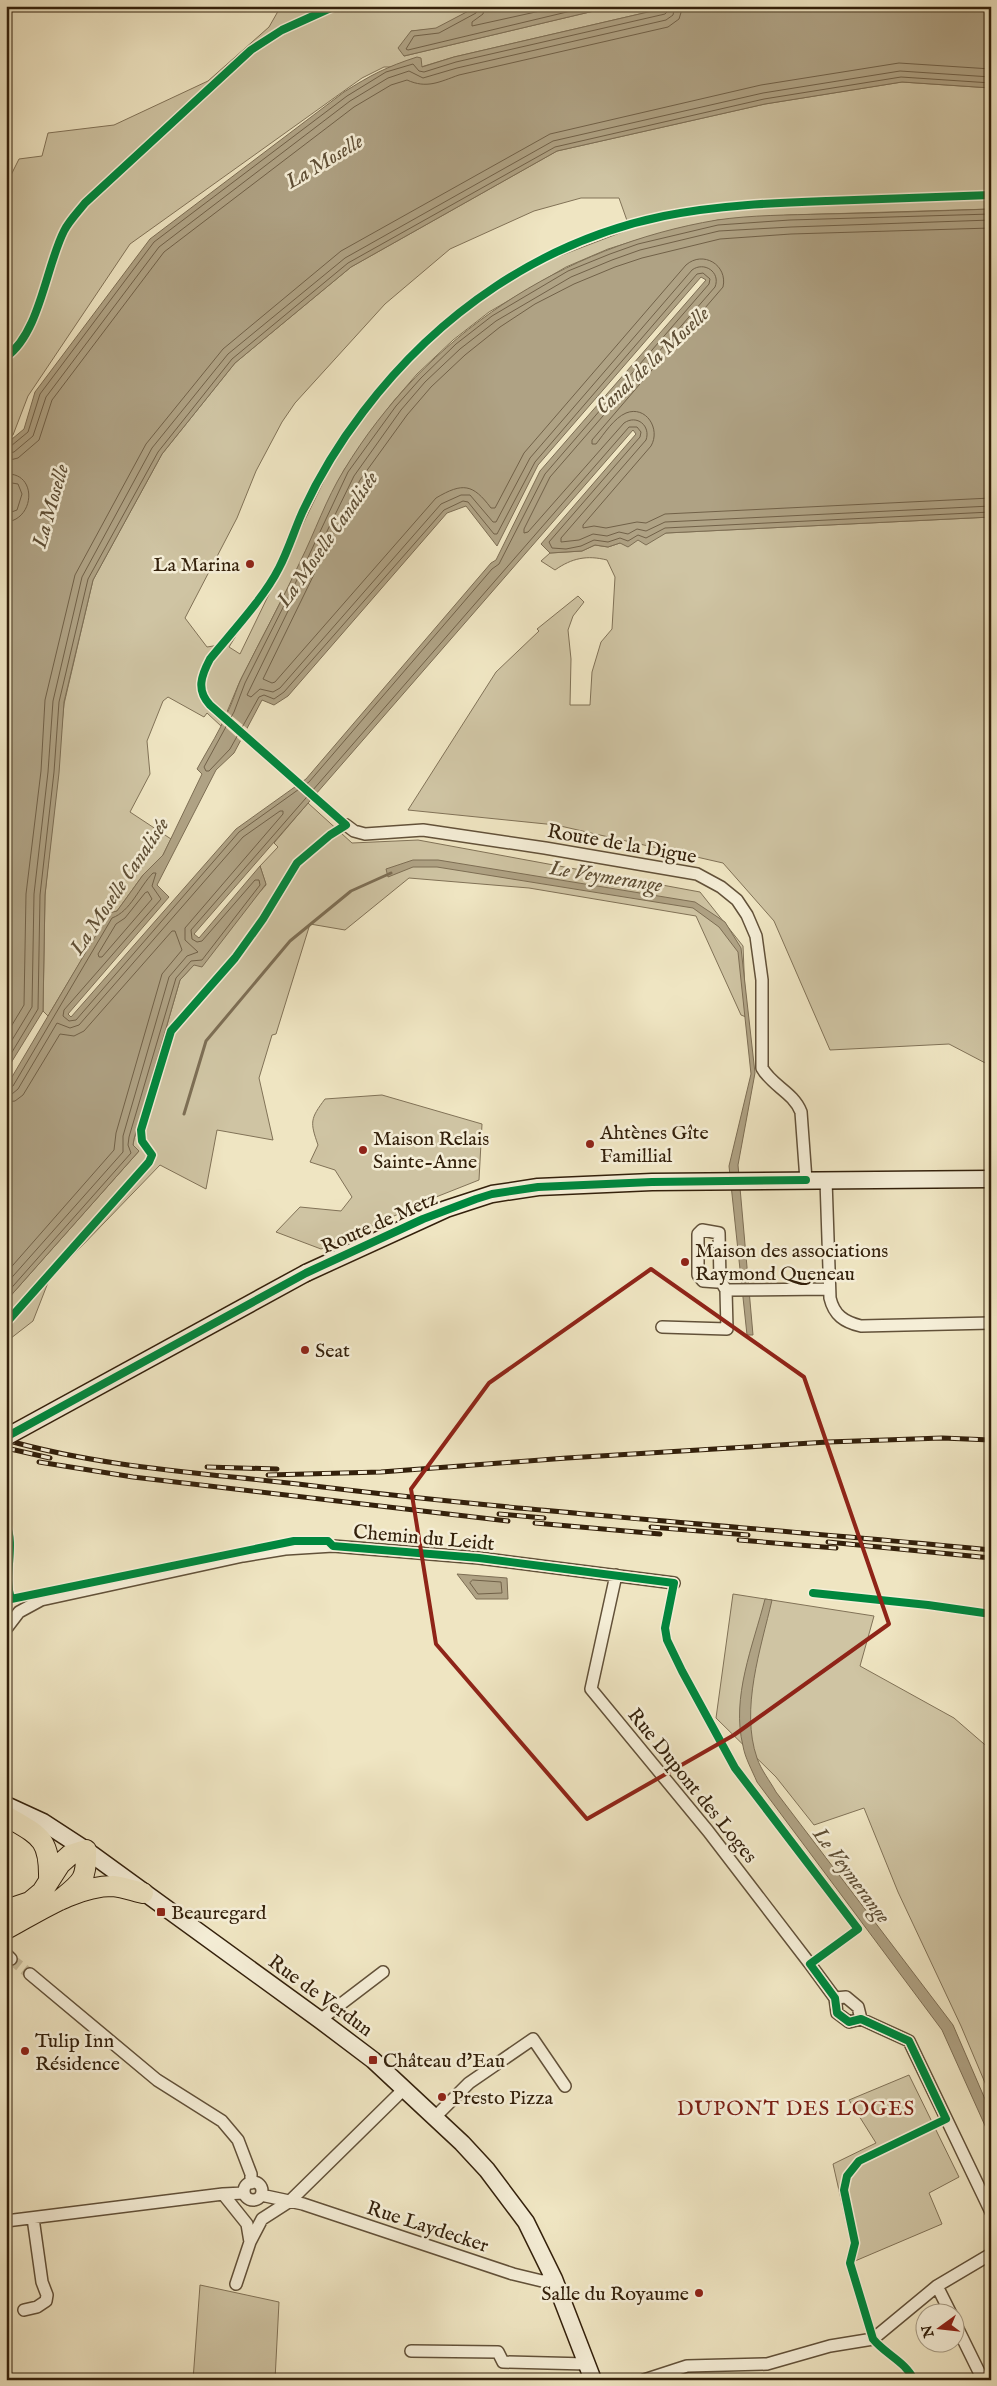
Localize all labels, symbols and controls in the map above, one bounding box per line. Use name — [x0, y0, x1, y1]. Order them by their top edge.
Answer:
water label: La Moselle — [280, 129, 369, 196]
water label: Canal de la Moselle — [590, 301, 716, 421]
water label: La Moselle — [26, 461, 76, 552]
water label: La Moselle Canalisée — [271, 467, 385, 614]
place label: La Marina — [153, 553, 240, 578]
marker: La Marina — [244, 558, 256, 570]
water label: La Moselle Canalisée — [64, 813, 176, 962]
street label: Route de la Digue — [545, 819, 698, 870]
water label: Le Veymerange — [546, 855, 664, 900]
place label: Ahtènes Gîte Famillial — [599, 1121, 709, 1169]
place label: Maison Relais Sainte-Anne — [373, 1127, 489, 1175]
marker: Ahtènes Gîte Famillial — [584, 1138, 596, 1150]
marker: Maison Relais Sainte-Anne — [357, 1144, 369, 1156]
street label: Route de Metz — [318, 1187, 442, 1260]
place label: Maison des associations Raymond Queneau — [695, 1239, 888, 1287]
marker: Maison des associations Raymond Queneau — [679, 1256, 691, 1268]
place label: Seat — [315, 1339, 350, 1364]
marker: Seat — [299, 1344, 311, 1356]
street label: Chemin du Leidt — [352, 1520, 496, 1557]
street label: Rue Dupont des Loges — [622, 1703, 762, 1869]
water label: Le Veymerange — [805, 1822, 896, 1930]
place label: Beauregard — [171, 1901, 267, 1926]
marker: Beauregard — [155, 1906, 167, 1918]
street label: Rue de Verdun — [263, 1950, 378, 2043]
place label: Tulip Inn Résidence — [35, 2029, 120, 2077]
marker: Tulip Inn Résidence — [19, 2045, 31, 2057]
place label: Château d'Eau — [383, 2049, 505, 2074]
marker: Château d'Eau — [367, 2054, 379, 2066]
place label: Presto Pizza — [452, 2086, 554, 2111]
marker: Presto Pizza — [436, 2091, 448, 2103]
district label: DUPONT DES LOGES — [677, 2096, 915, 2123]
street label: Rue Laydecker — [363, 2196, 492, 2259]
place label: Salle du Royaume — [541, 2282, 689, 2307]
marker: Salle du Royaume — [693, 2287, 705, 2299]
north arrow — [914, 2304, 964, 2354]
text: N — [918, 2323, 939, 2340]

